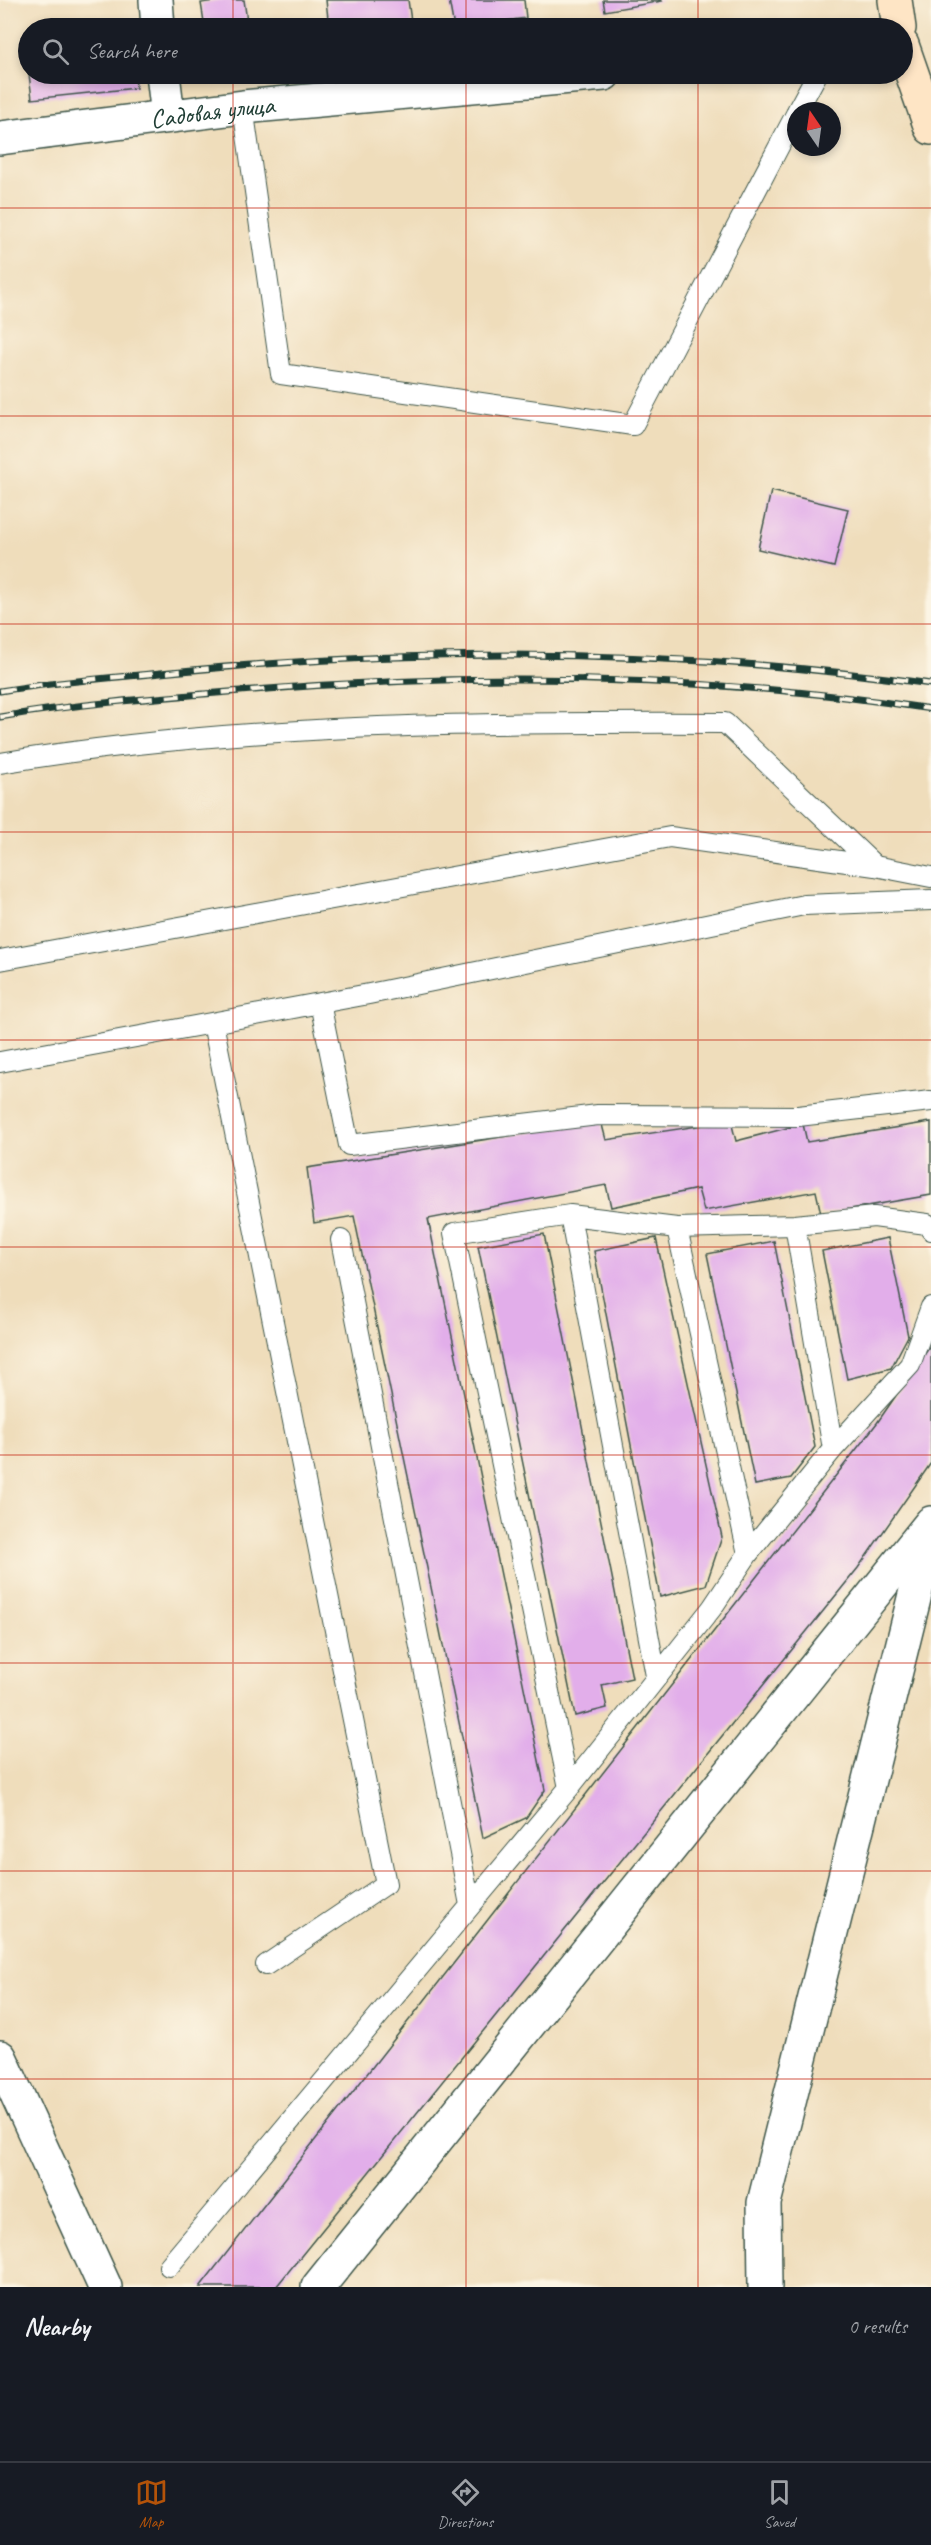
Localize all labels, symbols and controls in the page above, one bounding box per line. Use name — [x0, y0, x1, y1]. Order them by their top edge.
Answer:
search box — [18, 18, 913, 84]
icon: search — [39, 35, 72, 68]
text: Search here — [87, 37, 177, 65]
street label: Садовая улица — [148, 88, 277, 135]
north arrow — [787, 102, 841, 156]
text: Nearby — [24, 2310, 89, 2343]
text: 0 results — [848, 2314, 907, 2339]
tab: Map — [135, 2476, 168, 2532]
tab: Directions — [438, 2476, 493, 2532]
tab: Saved — [763, 2476, 796, 2532]

